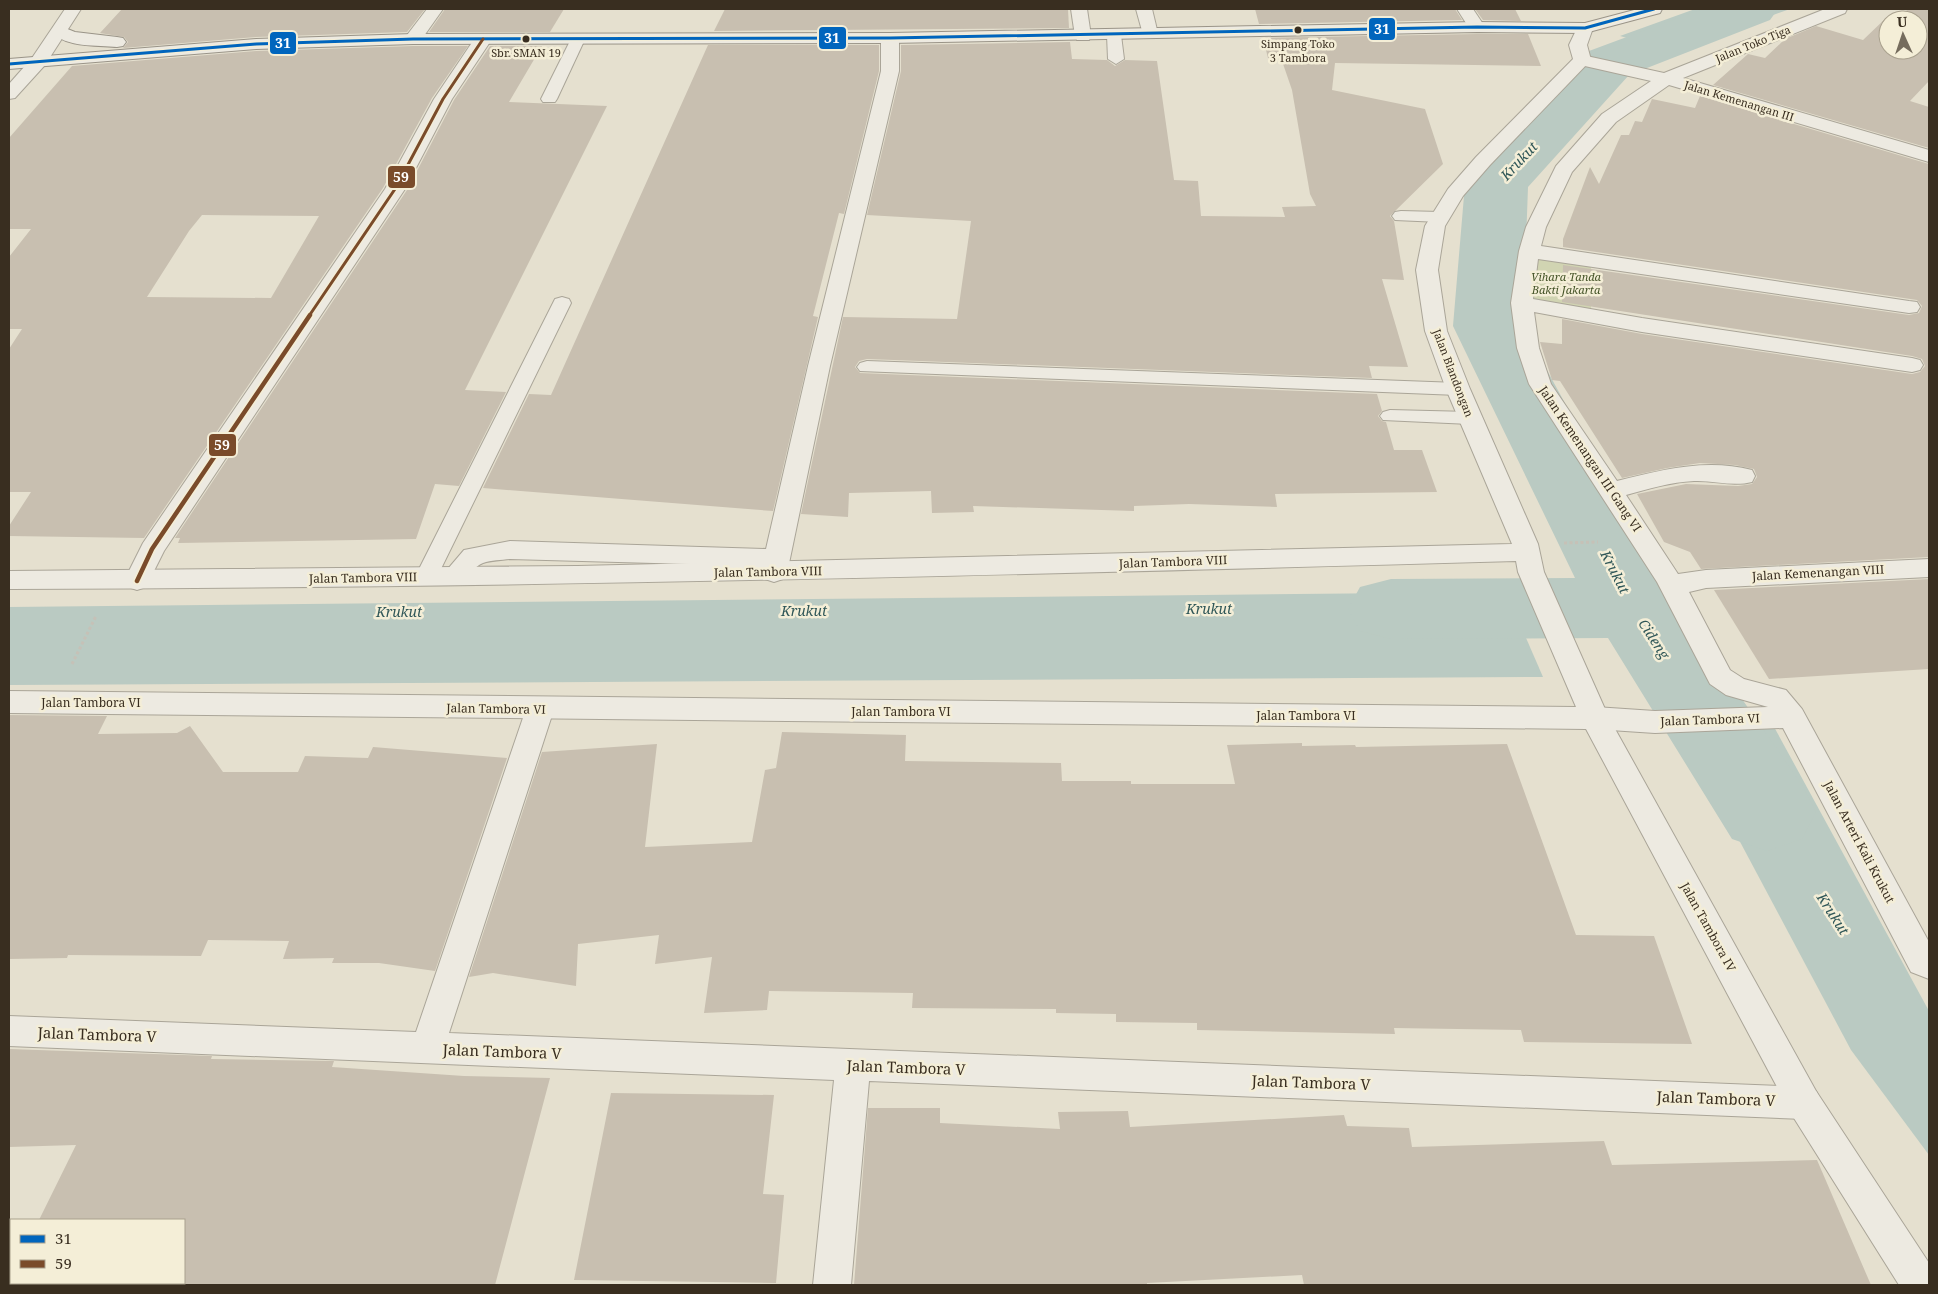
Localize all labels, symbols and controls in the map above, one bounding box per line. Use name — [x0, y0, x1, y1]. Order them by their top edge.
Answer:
north arrow — [1878, 10, 1928, 60]
text: U — [1897, 12, 1909, 31]
line badge: 31 — [1368, 17, 1396, 41]
text: 31 — [1374, 19, 1390, 38]
street label: Jalan Toko Tiga — [1712, 22, 1793, 66]
marker: Simpang Toko 3 Tambora — [1293, 25, 1303, 35]
line badge: 31 — [818, 26, 847, 50]
text: 31 — [824, 28, 840, 47]
line badge: 31 — [269, 31, 297, 55]
text: 31 — [275, 33, 291, 52]
marker: Sbr. SMAN 19 — [521, 34, 531, 44]
place label: Simpang Toko 3 Tambora — [1261, 36, 1335, 65]
place label: Sbr. SMAN 19 — [491, 45, 561, 60]
street label: Jalan Kemenangan III — [1682, 76, 1796, 124]
water label: Krukut — [1495, 137, 1542, 185]
line badge: 59 — [387, 165, 416, 189]
text: 59 — [393, 167, 409, 186]
park label: Vihara Tanda Bakti Jakarta — [1531, 269, 1602, 297]
street label: Jalan Blandongan — [1429, 326, 1477, 419]
street label: Jalan Kemenangan III Gang VI — [1535, 382, 1646, 535]
line badge: 59 — [208, 433, 237, 457]
text: 59 — [214, 435, 230, 454]
water label: Krukut — [1596, 546, 1635, 597]
street label: Jalan Tambora VIII — [1118, 551, 1227, 572]
street label: Jalan Kemenangan VIII — [1750, 561, 1884, 585]
street label: Jalan Tambora VIII — [713, 562, 822, 581]
street label: Jalan Tambora VIII — [308, 568, 417, 587]
water label: Krukut — [1185, 599, 1233, 618]
water label: Krukut — [780, 601, 828, 620]
water label: Krukut — [375, 602, 423, 621]
water label: Cideng — [1634, 615, 1675, 663]
street label: Jalan Tambora VI — [40, 694, 141, 711]
street label: Jalan Tambora VI — [445, 699, 546, 718]
street label: Jalan Tambora VI — [850, 703, 951, 720]
street label: Jalan Tambora VI — [1255, 707, 1356, 724]
street label: Jalan Tambora VI — [1659, 709, 1760, 730]
street label: Jalan Arteri Kali Krukut — [1820, 777, 1899, 906]
street label: Jalan Tambora IV — [1676, 878, 1740, 975]
water label: Krukut — [1812, 888, 1854, 939]
street label: Jalan Tambora V — [36, 1022, 158, 1046]
street label: Jalan Tambora V — [441, 1039, 563, 1063]
street label: Jalan Tambora V — [845, 1055, 967, 1079]
street label: Jalan Tambora V — [1250, 1070, 1372, 1094]
street label: Jalan Tambora V — [1655, 1086, 1777, 1110]
legend — [10, 1219, 185, 1284]
text: 31 — [55, 1228, 72, 1248]
text: 59 — [55, 1253, 72, 1273]

